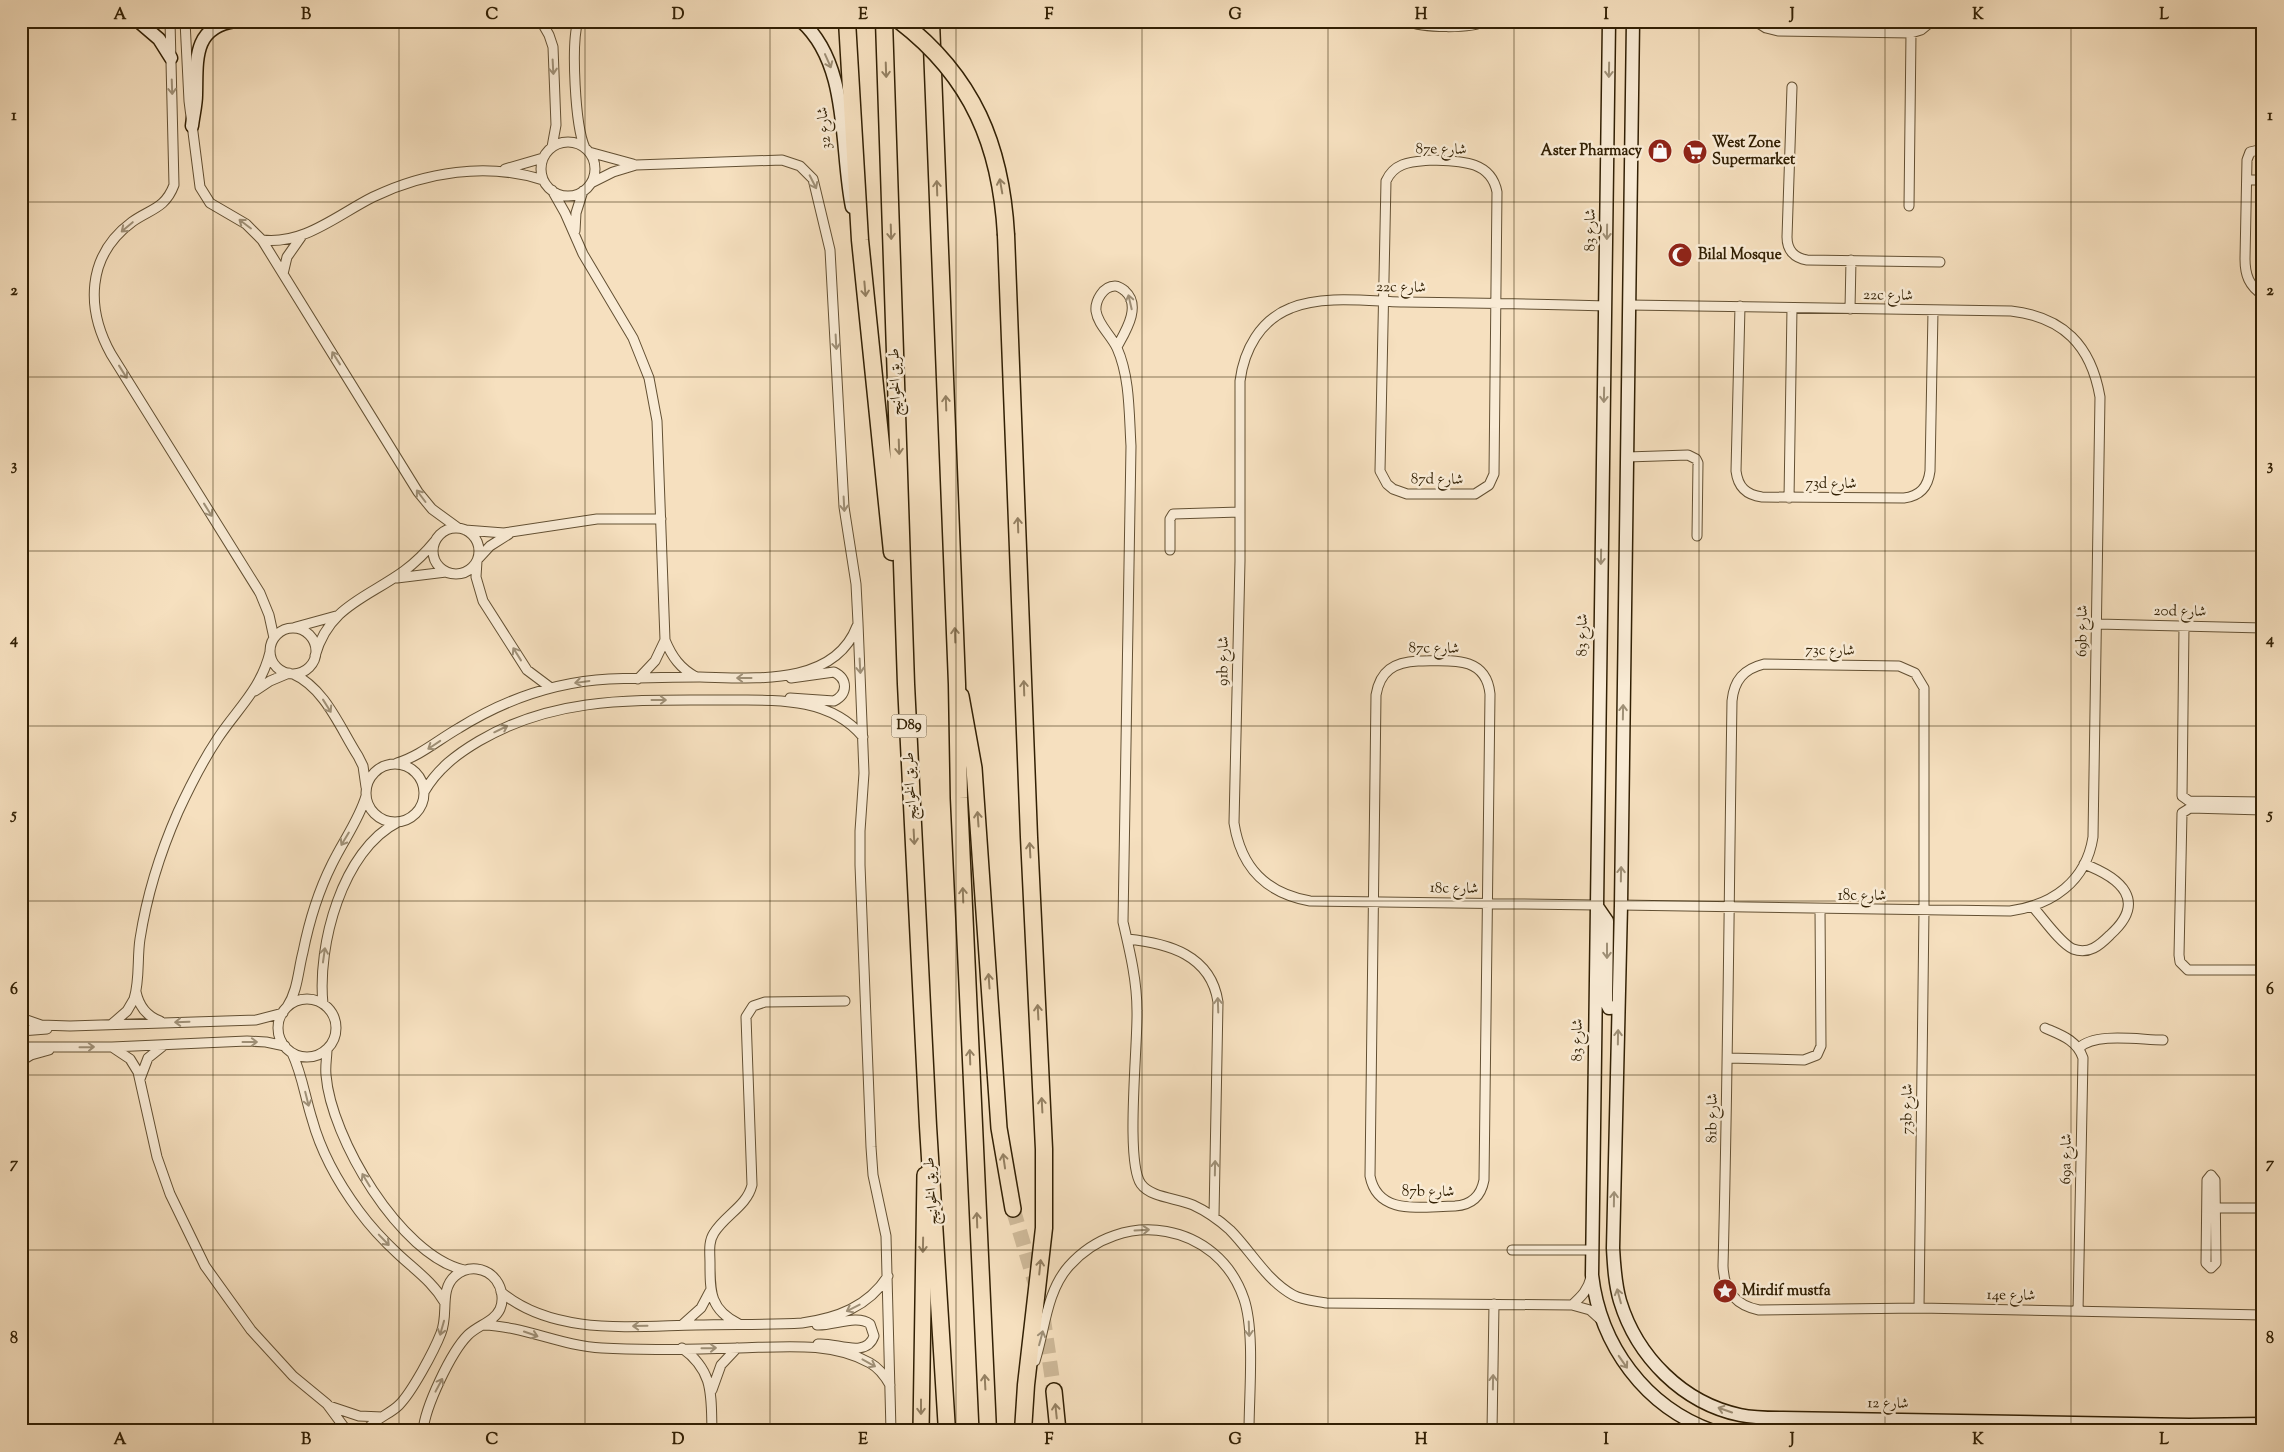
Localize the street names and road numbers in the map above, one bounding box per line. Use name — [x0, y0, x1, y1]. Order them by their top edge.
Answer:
street label: شارع 32 — [812, 106, 839, 150]
street label: 87e شارع — [1415, 139, 1467, 162]
street label: شارع 83 — [1580, 208, 1603, 252]
street label: 22c شارع — [1376, 277, 1426, 300]
street label: 22c شارع — [1863, 285, 1913, 308]
street label: طريق الخوانيج — [884, 348, 910, 416]
street label: 87d شارع — [1411, 469, 1463, 492]
street label: 73d شارع — [1805, 474, 1857, 496]
street label: 20d شارع — [2153, 601, 2207, 624]
street label: 69b شارع — [2072, 605, 2095, 657]
street label: شارع 83 — [1572, 613, 1595, 657]
street label: 91b شارع — [1213, 636, 1236, 686]
street label: 87c شارع — [1408, 638, 1460, 661]
street label: 73c شارع — [1805, 640, 1855, 663]
road number: D89 — [892, 714, 926, 738]
street label: طريق الخوانيج — [899, 751, 925, 821]
street label: 18c شارع — [1429, 878, 1478, 901]
street label: 18c شارع — [1838, 886, 1886, 908]
street label: شارع 83 — [1567, 1018, 1590, 1062]
street label: 73b شارع — [1897, 1083, 1920, 1135]
street label: 81b شارع — [1702, 1093, 1725, 1143]
street label: 69a شارع — [2056, 1133, 2079, 1185]
street label: طريق الخوانيج — [919, 1156, 947, 1226]
street label: 87b شارع — [1402, 1182, 1454, 1204]
street label: 14e شارع — [1986, 1285, 2036, 1308]
street label: شارع 12 — [1867, 1393, 1909, 1416]

